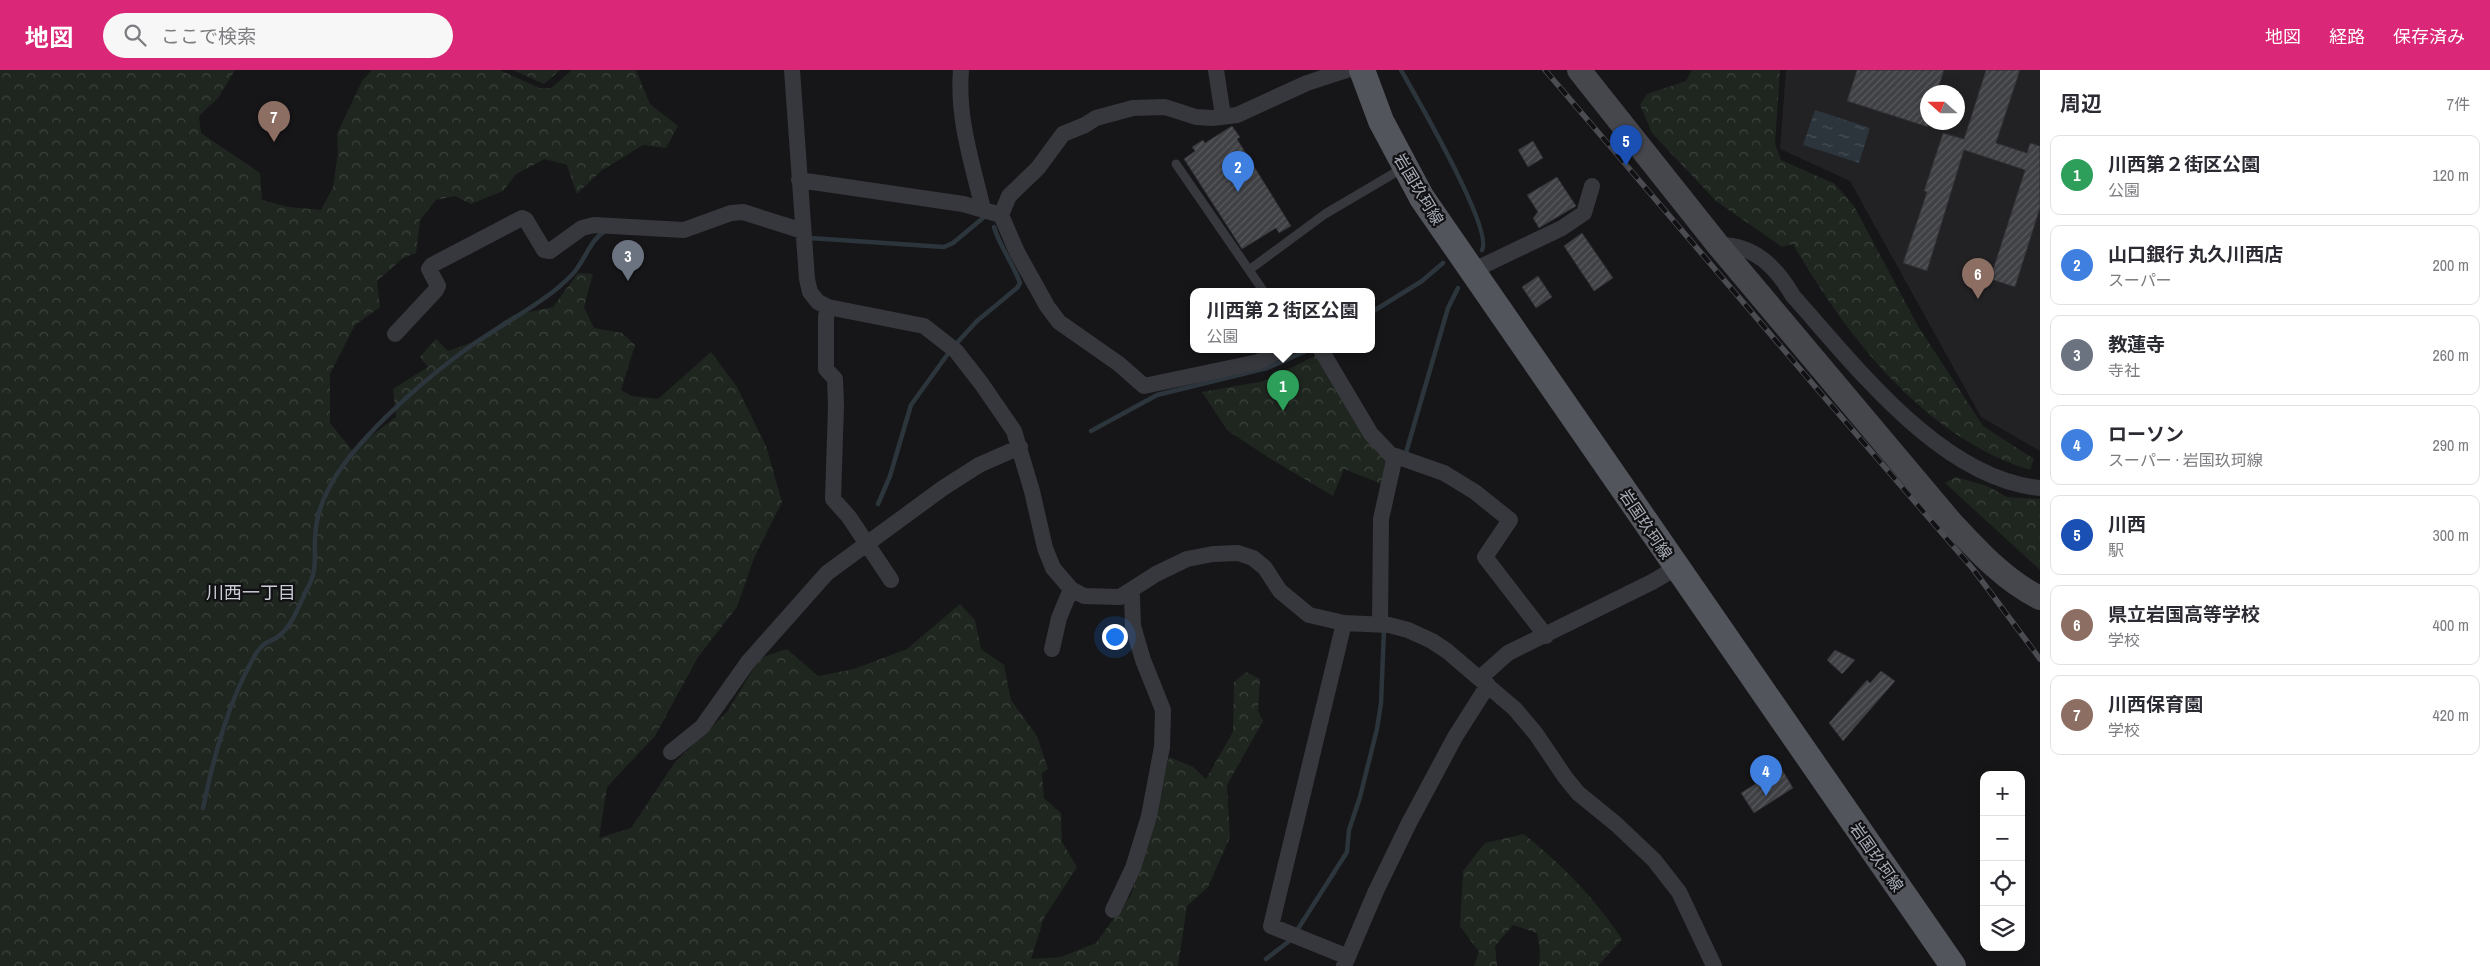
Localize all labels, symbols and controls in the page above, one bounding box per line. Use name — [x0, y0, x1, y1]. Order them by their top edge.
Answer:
search box — [103, 13, 453, 58]
text: 地図 — [25, 21, 73, 53]
icon: search — [121, 21, 149, 49]
text: ここで検索 — [161, 23, 256, 49]
text: 地図 — [2265, 24, 2301, 49]
text: 経路 — [2329, 24, 2365, 49]
text: 保存済み — [2393, 24, 2465, 49]
north arrow — [1920, 85, 1965, 130]
text: 周辺 — [2060, 89, 2102, 118]
text: 7件 — [2447, 93, 2470, 115]
pin: 7 — [258, 101, 290, 142]
pin: 5 — [1610, 125, 1642, 166]
street label: 岩国玖珂線 — [1389, 149, 1449, 229]
pin: 2 — [1222, 151, 1254, 192]
text: 川西第２街区公園 — [2108, 151, 2260, 177]
text: 1 — [2073, 164, 2081, 186]
text: 120 m — [2433, 164, 2469, 186]
text: 公園 — [2108, 179, 2140, 201]
pin: 3 — [612, 240, 644, 281]
text: 山口銀行 丸久川西店 — [2108, 241, 2283, 267]
text: 2 — [2073, 254, 2081, 276]
text: 200 m — [2433, 254, 2469, 276]
pin: 6 — [1962, 258, 1994, 299]
text: スーパー — [2108, 269, 2172, 291]
popup — [1190, 288, 1375, 353]
text: 川西第２街区公園 — [1206, 297, 1359, 323]
text: 公園 — [1206, 325, 1239, 347]
text: 教蓮寺 — [2108, 331, 2165, 357]
text: 3 — [2073, 344, 2081, 366]
text: 260 m — [2433, 344, 2469, 366]
text: 寺社 — [2108, 359, 2140, 381]
pin: 1 — [1267, 370, 1299, 411]
text: ローソン — [2108, 421, 2184, 447]
text: 4 — [2073, 434, 2081, 456]
text: 290 m — [2433, 434, 2469, 456]
text: スーパー · 岩国玖珂線 — [2108, 449, 2263, 471]
street label: 岩国玖珂線 — [1615, 485, 1677, 563]
text: 川西 — [2108, 511, 2146, 537]
text: 5 — [2073, 524, 2081, 546]
text: 300 m — [2433, 524, 2469, 546]
text: 駅 — [2108, 539, 2124, 561]
district label: 川西一丁目 — [206, 580, 296, 605]
text: 県立岩国高等学校 — [2108, 601, 2260, 627]
text: 6 — [2073, 614, 2081, 636]
text: 400 m — [2433, 614, 2469, 636]
your location — [1102, 624, 1128, 650]
text: 学校 — [2108, 629, 2140, 651]
text: 川西保育園 — [2108, 691, 2203, 717]
text: 7 — [2073, 704, 2081, 726]
text: 420 m — [2433, 704, 2469, 726]
text: 学校 — [2108, 719, 2140, 741]
pin: 4 — [1750, 755, 1782, 796]
map controls — [1980, 771, 2025, 951]
button: + — [1980, 771, 2025, 816]
button: − — [1980, 816, 2025, 861]
street label: 岩国玖珂線 — [1845, 818, 1909, 896]
button: locate — [1980, 861, 2025, 906]
button: layers — [1980, 906, 2025, 951]

